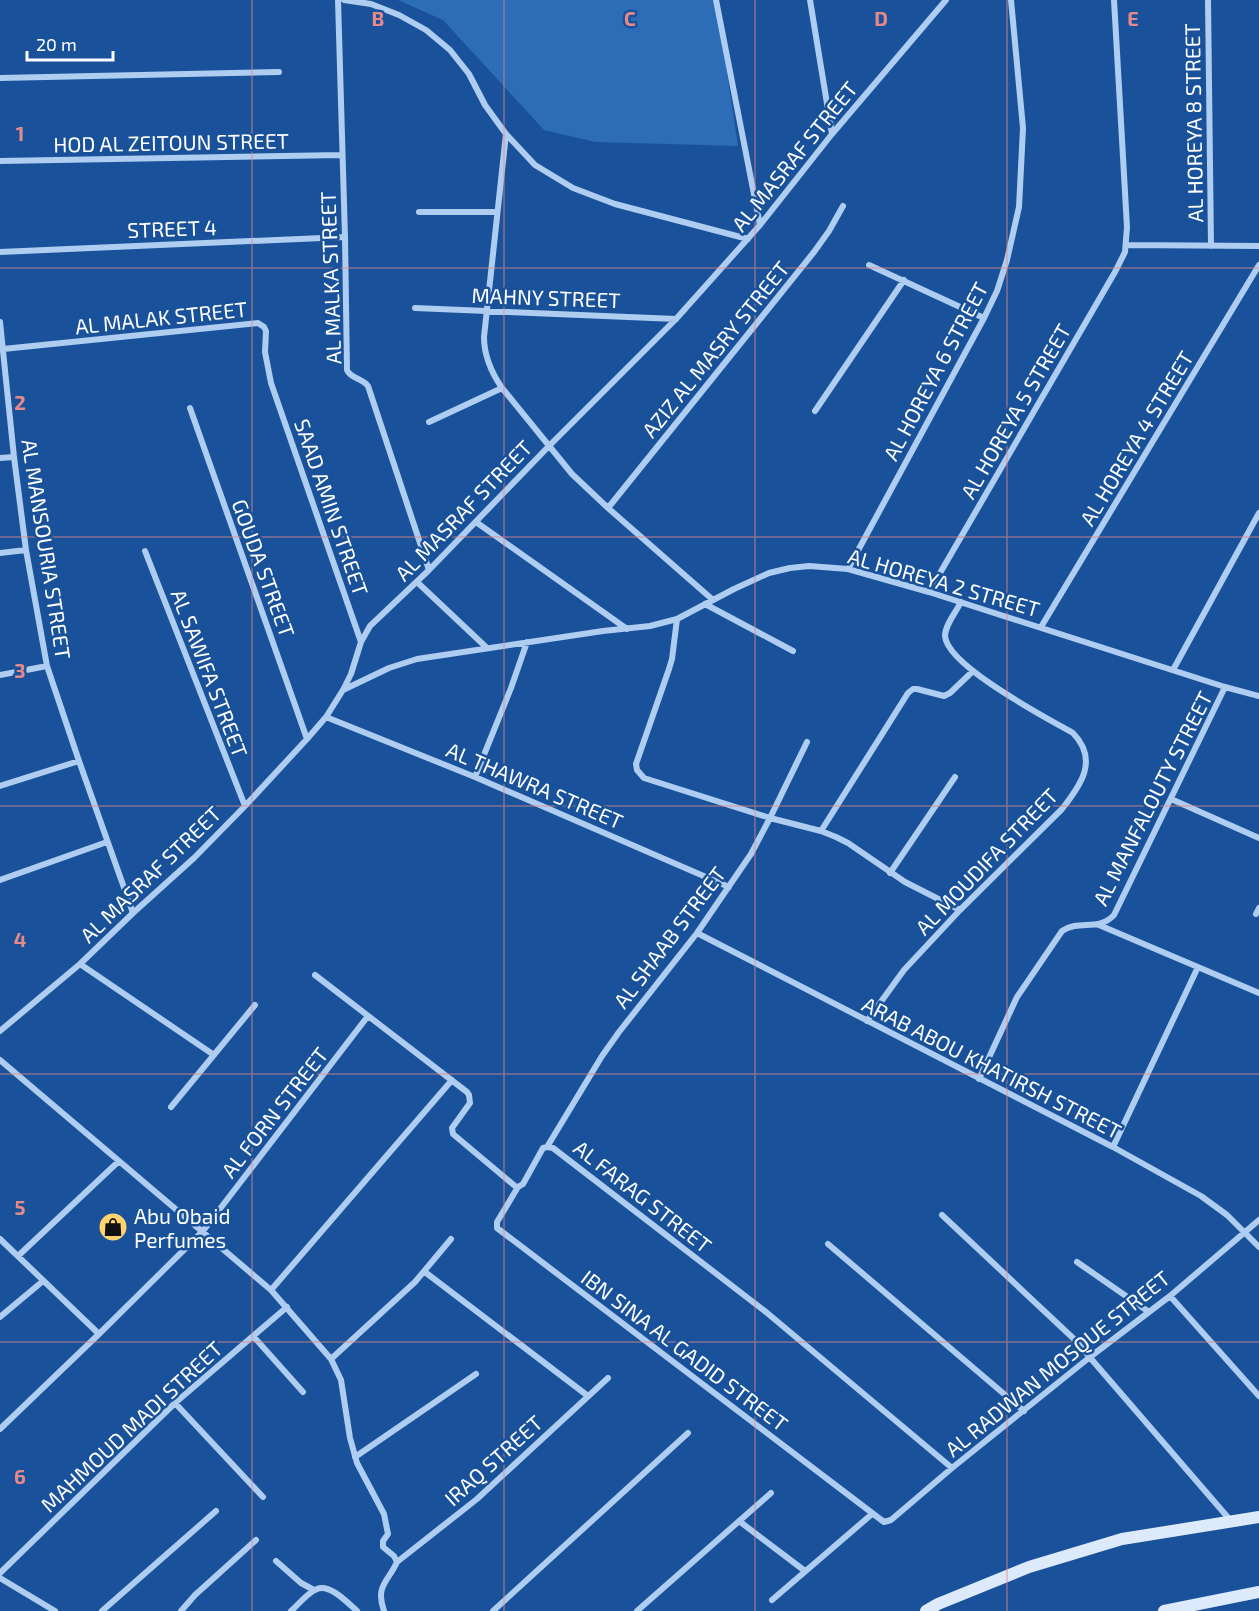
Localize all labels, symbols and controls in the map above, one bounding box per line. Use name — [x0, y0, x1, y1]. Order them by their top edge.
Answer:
text: B — [372, 6, 384, 30]
text: C — [624, 6, 636, 30]
text: D — [874, 6, 888, 30]
text: E — [1127, 6, 1139, 30]
street label: AL HOREYA 8 STREET — [1179, 23, 1207, 223]
scale bar — [27, 24, 112, 62]
text: 20 m — [36, 33, 77, 55]
street label: AL MASRAF STREET — [726, 76, 862, 236]
text: 1 — [16, 121, 24, 145]
street label: HOD AL ZEITOUN STREET — [53, 127, 289, 157]
street label: AL MALKA STREET — [314, 191, 346, 365]
street label: STREET 4 — [127, 214, 217, 242]
street label: AZIZ AL MASRY STREET — [636, 256, 794, 442]
street label: AL HOREYA 6 STREET — [877, 278, 993, 464]
street label: MAHNY STREET — [471, 282, 621, 312]
street label: AL MALAK STREET — [74, 296, 248, 338]
street label: AL HOREYA 5 STREET — [955, 319, 1075, 503]
street label: AL HOREYA 4 STREET — [1074, 346, 1198, 530]
text: 2 — [14, 390, 26, 414]
street label: SAAD AMIN STREET — [290, 415, 374, 599]
street label: AL MASRAF STREET — [390, 435, 536, 585]
street label: AL MANSOURIA STREET — [17, 437, 77, 661]
street label: GOUDA STREET — [227, 496, 301, 640]
street label: AL HOREYA 2 STREET — [845, 543, 1043, 621]
street label: AL SAWIFA STREET — [166, 585, 254, 761]
text: 3 — [14, 658, 26, 682]
street label: AL MANFALOUTY STREET — [1087, 687, 1217, 909]
street label: AL THAWRA STREET — [443, 737, 627, 833]
street label: AL MOUDIFA STREET — [910, 783, 1062, 939]
street label: AL MASRAF STREET — [75, 801, 225, 947]
street label: AL SHAAB STREET — [608, 861, 730, 1013]
text: 4 — [14, 927, 27, 951]
street label: ARAB ABOU KHATIRSH STREET — [858, 991, 1126, 1143]
street label: AL FORN STREET — [215, 1042, 333, 1182]
street label: AL FARAG STREET — [569, 1134, 717, 1258]
text: 5 — [14, 1195, 26, 1219]
place label: Abu Obaid Perfumes — [134, 1203, 230, 1252]
shop icon: Abu Obaid Perfumes — [97, 1211, 129, 1243]
street label: IBN SINA AL GADID STREET — [577, 1264, 793, 1436]
street label: AL RADWAN MOSQUE STREET — [940, 1265, 1175, 1462]
street label: MAHMOUD MADI STREET — [35, 1335, 227, 1517]
street label: IRAQ STREET — [439, 1410, 548, 1511]
text: 6 — [14, 1464, 26, 1488]

